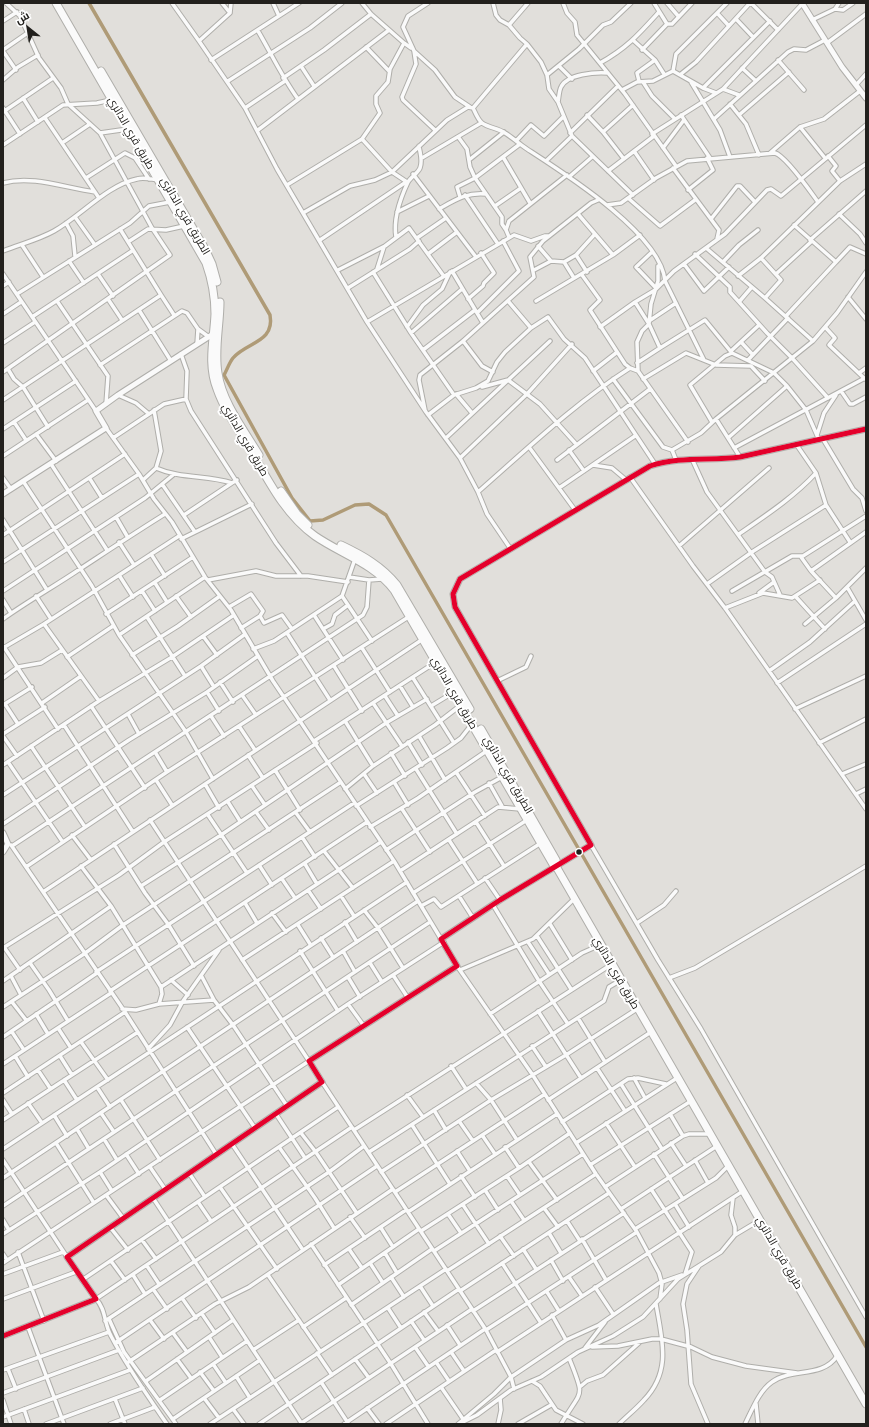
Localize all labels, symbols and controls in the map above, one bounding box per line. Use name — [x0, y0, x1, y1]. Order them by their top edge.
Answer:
north arrow — [8, 8, 48, 48]
text: ش — [12, 8, 32, 27]
street label: طريق قري الدائري — [105, 94, 157, 172]
street label: الطريق قري الدائري — [157, 175, 213, 257]
street label: طريق قري الدائري — [219, 401, 271, 479]
street label: طريق قري الدائري — [428, 654, 480, 732]
street label: الطريق قري الدائري — [480, 734, 536, 816]
unlabelled marker — [574, 847, 584, 857]
street label: طريق قري الدائري — [590, 934, 642, 1012]
street label: طريق قري الدائري — [753, 1214, 805, 1292]

